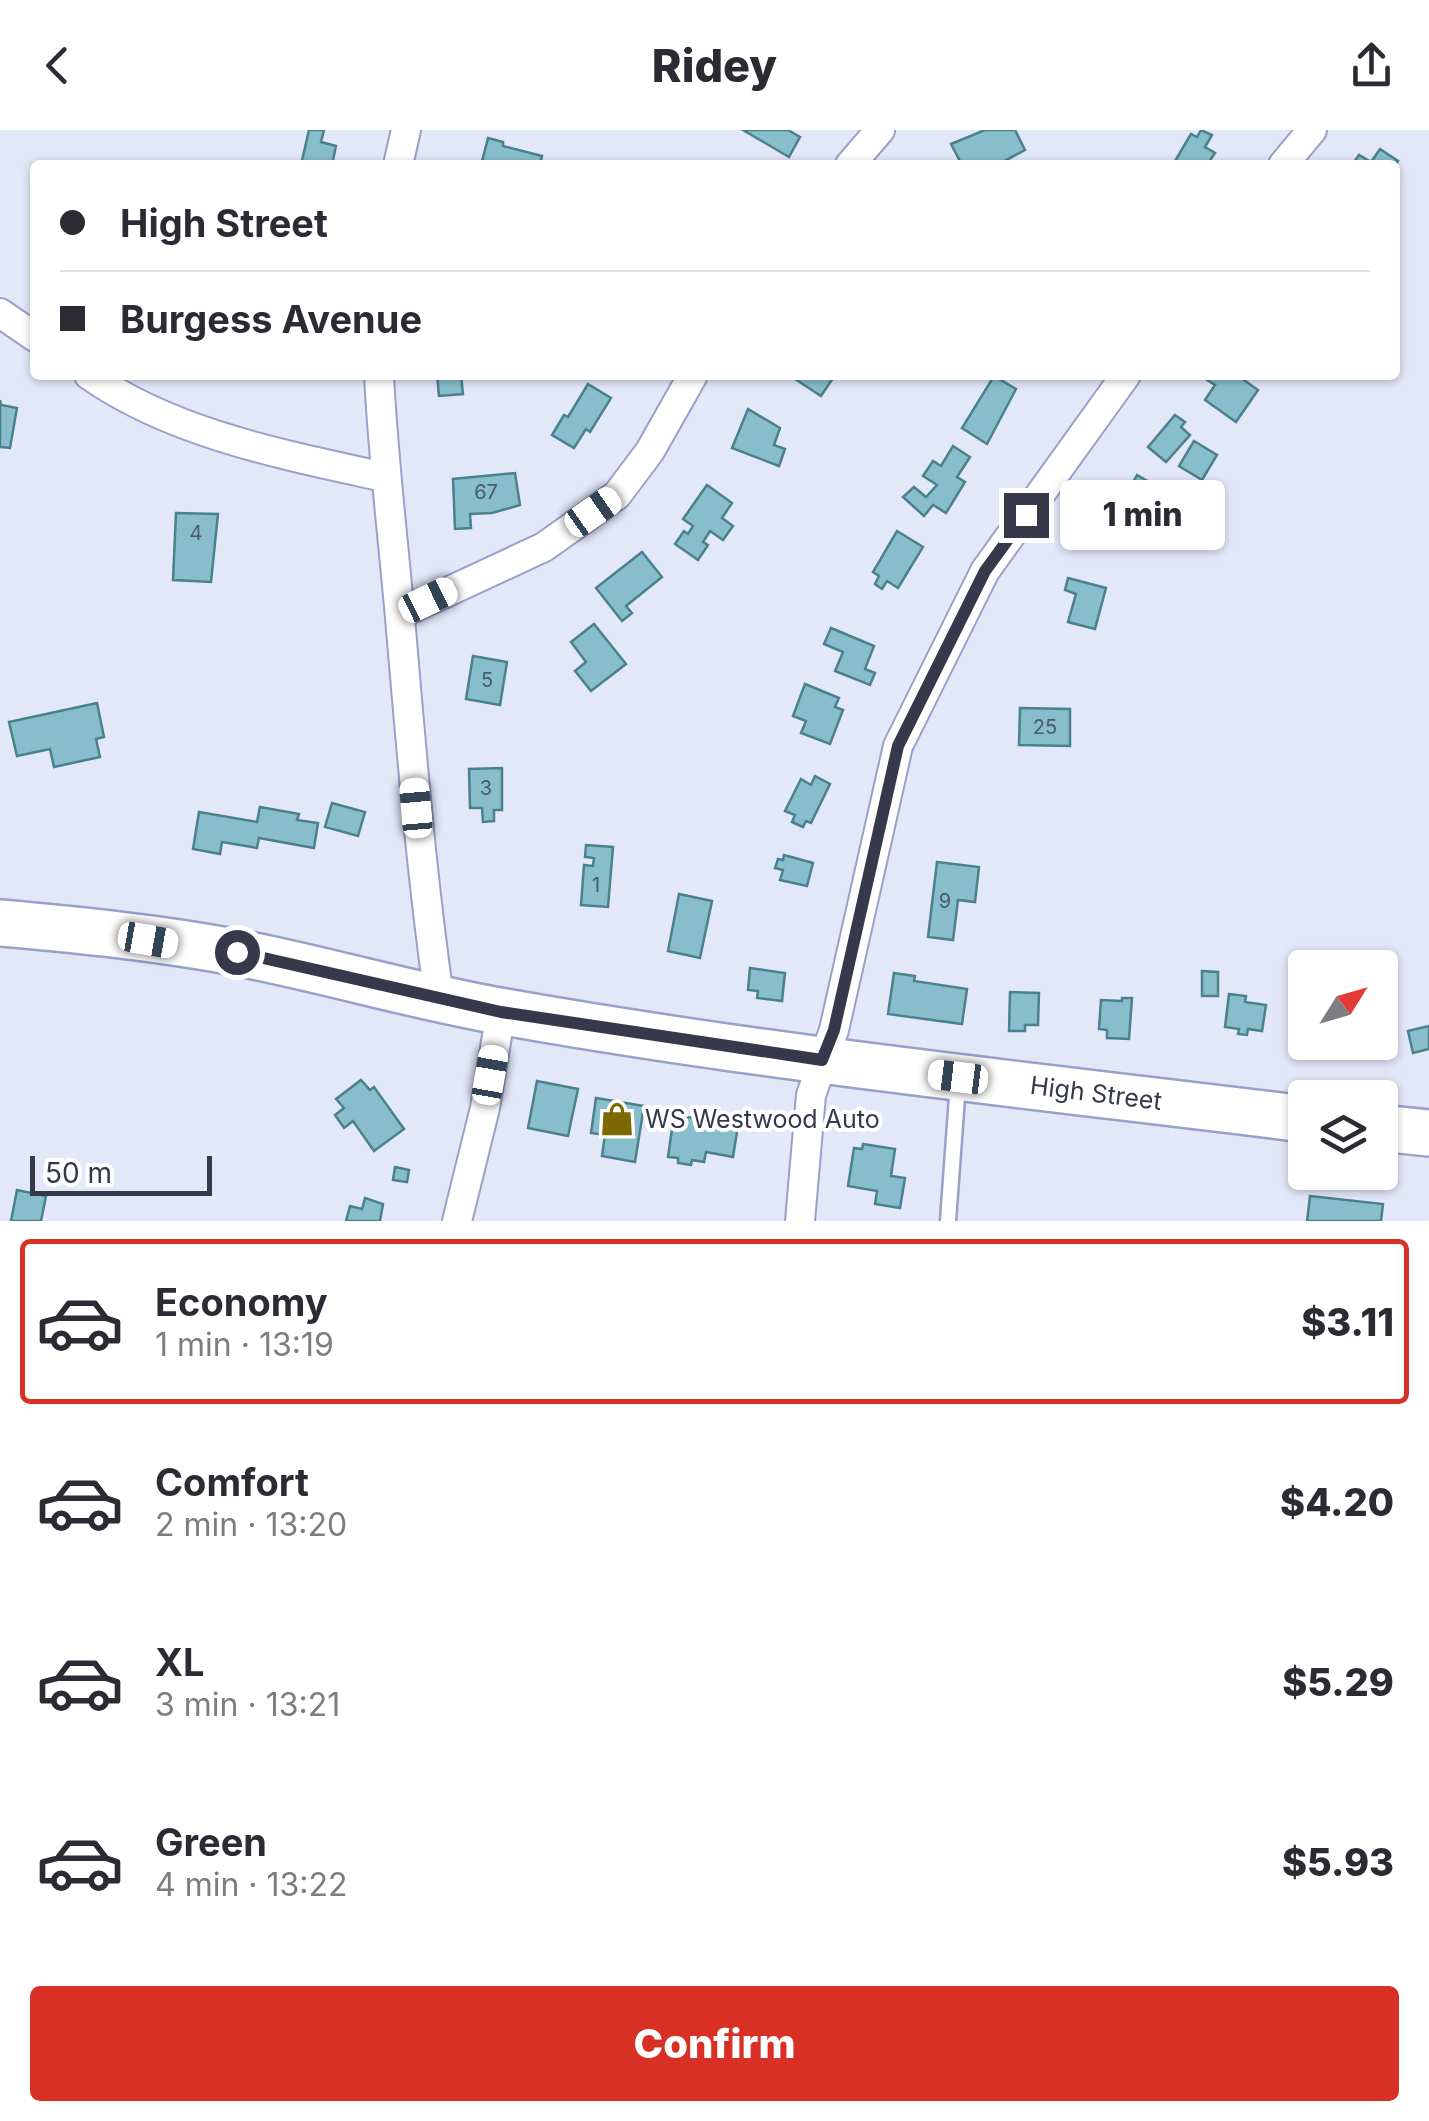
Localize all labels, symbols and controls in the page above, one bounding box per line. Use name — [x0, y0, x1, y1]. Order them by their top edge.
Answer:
icon: back — [30, 38, 85, 93]
text: Ridey — [652, 38, 777, 93]
icon: share — [1344, 38, 1399, 93]
text: High Street — [120, 200, 328, 246]
text: Burgess Avenue — [120, 296, 422, 342]
house number: 67 — [474, 480, 498, 504]
callout: 1 min — [1061, 480, 1226, 550]
car — [560, 483, 626, 541]
route end — [1004, 493, 1049, 538]
text: 1 min — [1102, 495, 1183, 534]
house number: 4 — [190, 521, 202, 545]
car — [394, 573, 462, 627]
house number: 5 — [481, 668, 493, 692]
house number: 25 — [1033, 715, 1057, 739]
house number: 3 — [480, 776, 492, 800]
car — [398, 777, 434, 839]
house number: 1 — [592, 873, 600, 897]
house number: 9 — [939, 889, 951, 913]
car — [116, 920, 180, 960]
route start — [215, 930, 260, 975]
north arrow — [1288, 950, 1398, 1060]
map controls — [1288, 950, 1398, 1190]
car — [470, 1043, 510, 1107]
car — [926, 1058, 990, 1096]
street label: High Street — [1029, 1070, 1163, 1116]
button: layers — [1288, 1080, 1398, 1190]
shop icon: WS Westwood Auto — [598, 1100, 636, 1138]
place label: WS Westwood Auto — [645, 1104, 880, 1134]
scale bar — [30, 1151, 212, 1196]
text: 50 m — [45, 1156, 112, 1190]
icon: car — [35, 1277, 125, 1367]
text: Economy — [155, 1279, 328, 1325]
text: $3.11 — [1301, 1299, 1394, 1345]
text: 1 min · 13:19 — [155, 1325, 334, 1364]
icon: car — [35, 1457, 125, 1547]
text: Comfort — [155, 1459, 309, 1505]
text: $4.20 — [1280, 1479, 1394, 1525]
text: 2 min · 13:20 — [155, 1505, 347, 1544]
icon: car — [35, 1637, 125, 1727]
text: XL — [155, 1639, 205, 1685]
text: $5.29 — [1282, 1659, 1394, 1705]
text: 3 min · 13:21 — [155, 1685, 340, 1724]
icon: car — [35, 1817, 125, 1907]
text: Green — [155, 1819, 267, 1865]
text: $5.93 — [1282, 1839, 1394, 1885]
text: 4 min · 13:22 — [155, 1865, 348, 1904]
button: Confirm — [30, 1986, 1399, 2101]

